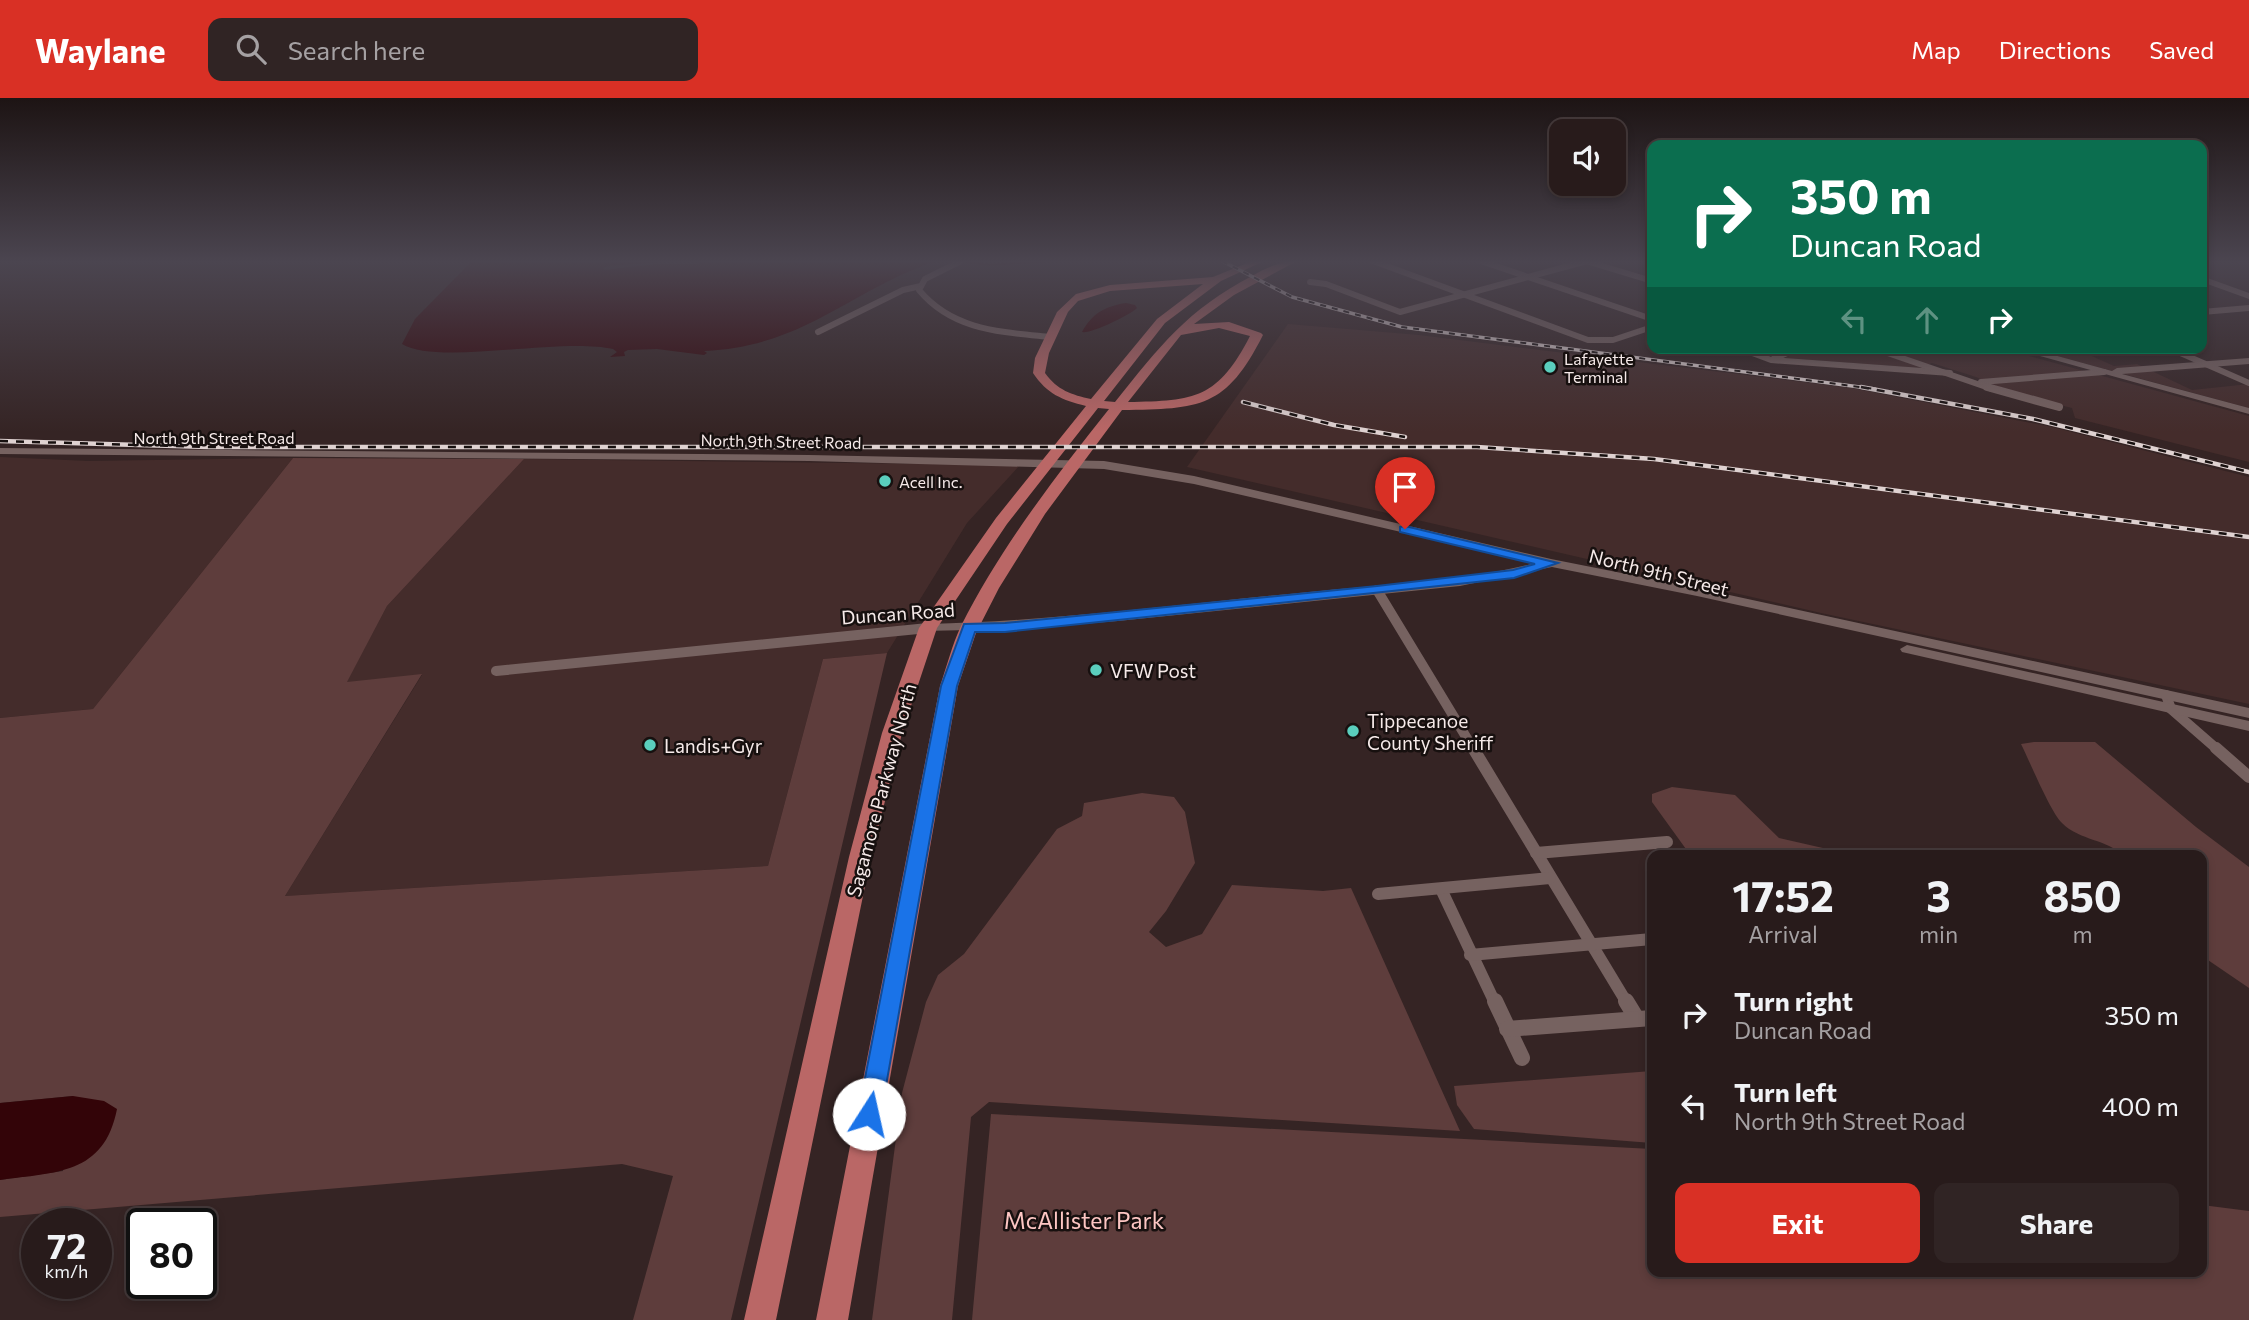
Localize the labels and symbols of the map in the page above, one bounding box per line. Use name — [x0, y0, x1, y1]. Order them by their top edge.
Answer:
place label: Lafayette Terminal — [1564, 349, 1634, 386]
marker: Lafayette Terminal — [1542, 359, 1558, 375]
street label: North 9th Street Road — [134, 428, 294, 447]
street label: North 9th Street Road — [700, 430, 862, 452]
pin — [1375, 457, 1435, 529]
place label: Acell Inc. — [899, 472, 963, 491]
marker: Acell Inc. — [877, 473, 893, 489]
street label: North 9th Street — [1587, 544, 1731, 601]
street label: Duncan Road — [840, 598, 956, 628]
place label: VFW Post — [1110, 659, 1196, 682]
marker: VFW Post — [1088, 662, 1104, 678]
street label: Sagamore Parkway North — [841, 681, 921, 899]
place label: Tippecanoe County Sheriff — [1367, 709, 1494, 754]
marker: Tippecanoe County Sheriff — [1345, 723, 1361, 739]
place label: Landis+Gyr — [664, 734, 763, 757]
marker: Landis+Gyr — [642, 737, 658, 753]
position arrow — [832, 1077, 906, 1151]
park label: McAllister Park — [1004, 1206, 1165, 1234]
speed limit sign: 80 — [126, 1208, 217, 1299]

